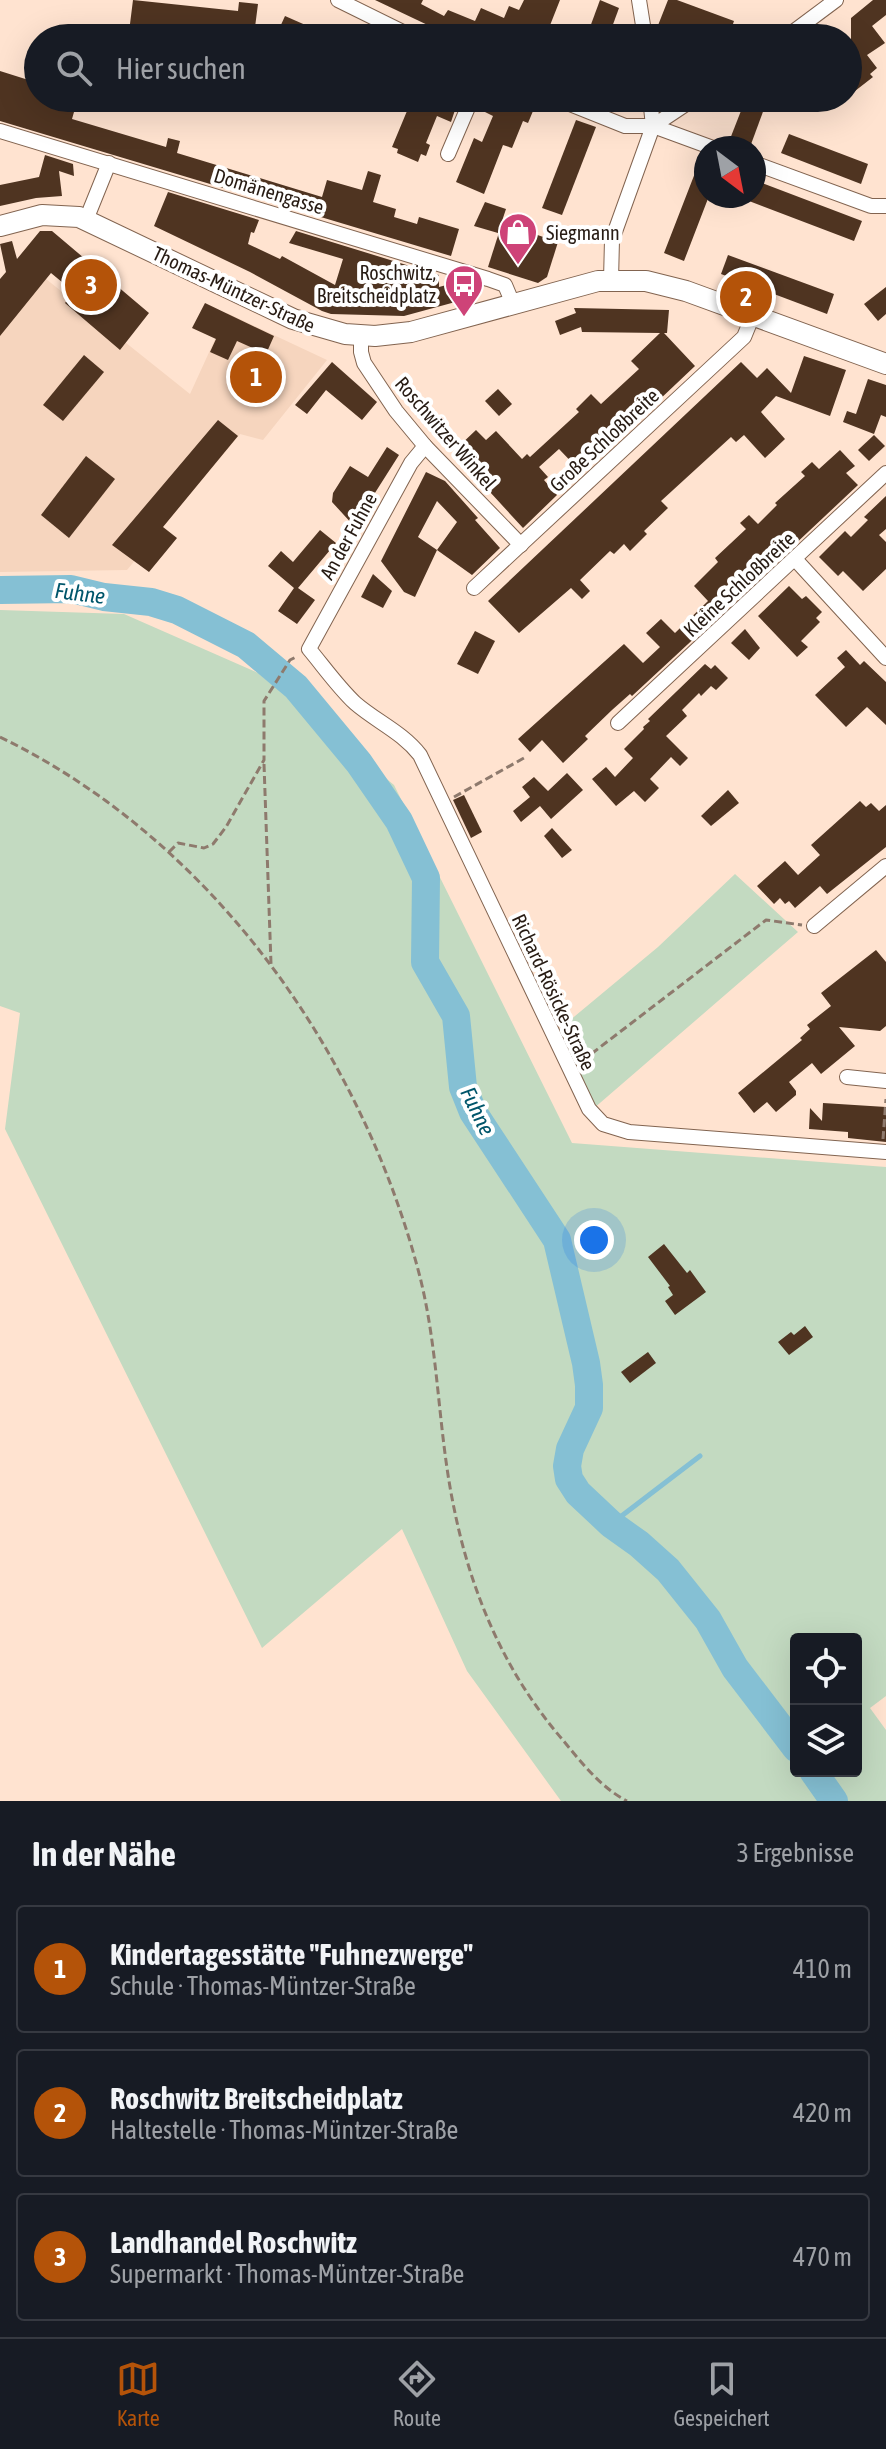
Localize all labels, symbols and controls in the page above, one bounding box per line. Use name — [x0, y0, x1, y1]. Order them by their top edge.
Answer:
search box — [24, 24, 862, 112]
icon: search — [52, 46, 96, 90]
text: Hier suchen — [116, 51, 246, 85]
north arrow — [694, 136, 766, 208]
street label: Domänengasse — [211, 163, 327, 219]
shop icon: Siegmann — [497, 211, 539, 266]
place label: Siegmann — [546, 221, 620, 244]
street label: Thomas-Müntzer-Straße — [149, 241, 319, 337]
pin: 3 — [65, 255, 117, 315]
place label: Roschwitz, Breitscheidplatz — [317, 261, 436, 307]
bus stop icon: Roschwitz, Breitscheidplatz — [443, 263, 485, 318]
pin: 2 — [720, 267, 772, 327]
pin: 1 — [230, 347, 282, 407]
street label: Roschwitzer Winkel — [391, 372, 502, 495]
street label: Große Schloßbreite — [545, 384, 663, 496]
street label: An der Fuhne — [315, 489, 381, 583]
street label: Kleine Schloßbreite — [679, 527, 799, 641]
water label: Fuhne — [53, 577, 107, 609]
street label: Richard-Rösicke-Straße — [508, 910, 600, 1074]
water label: Fuhne — [455, 1083, 501, 1139]
your location — [574, 1220, 614, 1260]
map controls — [790, 1633, 862, 1777]
button: locate — [790, 1633, 862, 1705]
button: layers — [790, 1705, 862, 1777]
text: In der Nähe — [32, 1834, 176, 1873]
text: 3 Ergebnisse — [737, 1838, 854, 1868]
text: Kindertagesstätte "Fuhnezwerge" — [110, 1937, 473, 1971]
text: 1 — [54, 1954, 66, 1984]
text: 410 m — [793, 1954, 852, 1984]
text: Schule · Thomas-Müntzer-Straße — [110, 1971, 416, 2001]
text: Roschwitz Breitscheidplatz — [110, 2081, 402, 2115]
text: 2 — [54, 2098, 66, 2128]
text: 420 m — [793, 2098, 852, 2128]
text: Haltestelle · Thomas-Müntzer-Straße — [110, 2115, 458, 2145]
text: Landhandel Roschwitz — [110, 2225, 357, 2259]
text: 3 — [54, 2242, 66, 2272]
text: 470 m — [793, 2242, 852, 2272]
text: Supermarkt · Thomas-Müntzer-Straße — [110, 2259, 464, 2289]
tab: Karte — [116, 2357, 160, 2431]
tab: Route — [393, 2357, 441, 2431]
tab: Gespeichert — [673, 2357, 770, 2431]

